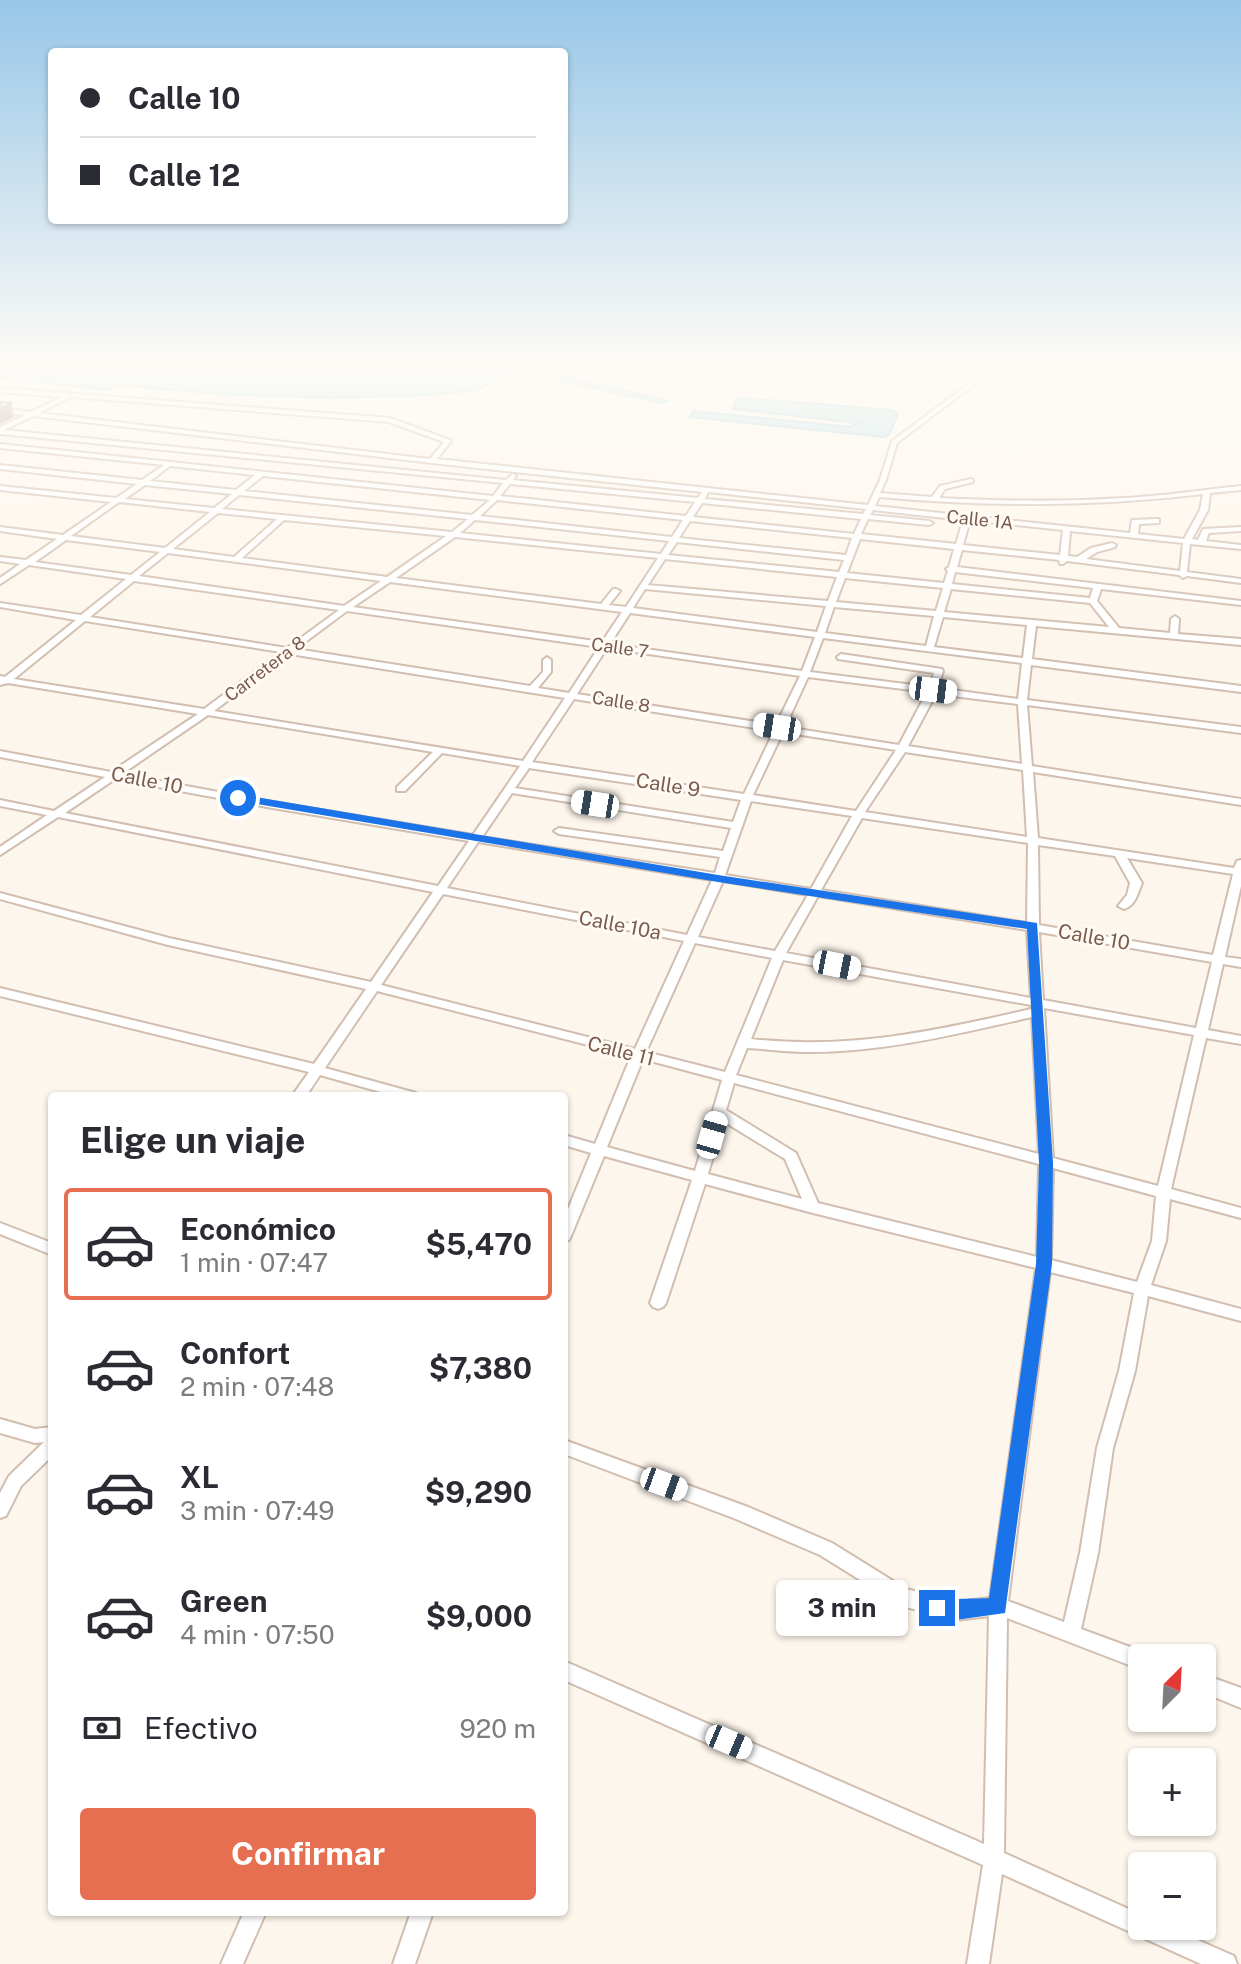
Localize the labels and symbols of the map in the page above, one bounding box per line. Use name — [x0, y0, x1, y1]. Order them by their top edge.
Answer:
street label: Calle 1A — [946, 506, 1015, 533]
street label: Carretera 8 — [220, 631, 309, 706]
street label: Calle 7 — [590, 633, 650, 662]
car — [908, 675, 958, 705]
street label: Calle 8 — [591, 687, 652, 716]
car — [751, 711, 803, 743]
street label: Calle 10 — [109, 761, 185, 799]
street label: Calle 9 — [634, 768, 702, 802]
route start — [220, 780, 256, 816]
car — [569, 788, 621, 820]
street label: Calle 10a — [577, 905, 663, 945]
street label: Calle 10 — [1056, 919, 1132, 955]
car — [811, 949, 863, 981]
street label: Calle 11 — [585, 1031, 657, 1071]
car — [694, 1109, 730, 1161]
car — [637, 1465, 691, 1503]
callout: 3 min — [777, 1580, 909, 1636]
route end — [919, 1590, 955, 1626]
north arrow — [1128, 1644, 1216, 1732]
car — [702, 1722, 756, 1762]

